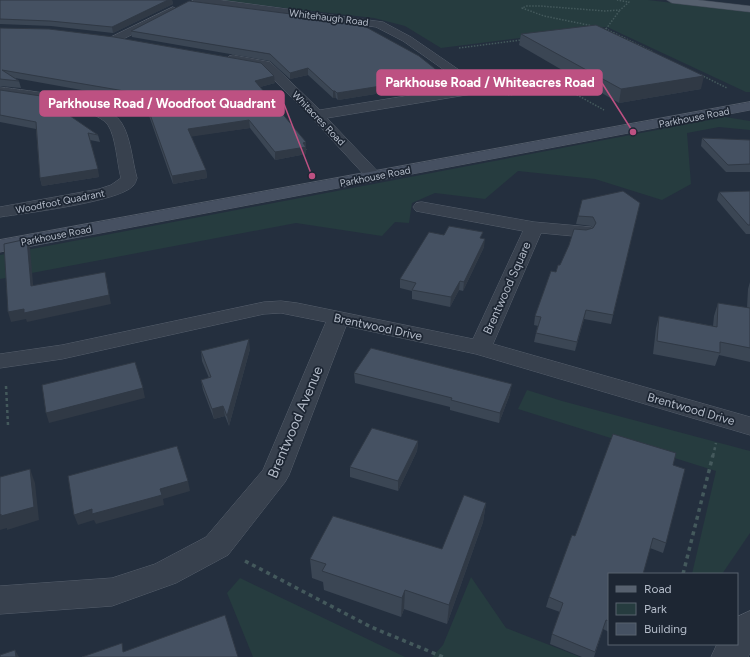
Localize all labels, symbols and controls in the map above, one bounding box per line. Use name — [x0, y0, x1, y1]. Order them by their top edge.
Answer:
street label: Whitehaugh Road — [288, 6, 370, 29]
callout: Parkhouse Road / Whiteacres Road — [377, 70, 602, 95]
text: Parkhouse Road / Whiteacres Road — [385, 75, 595, 90]
street label: Whitacres Road — [289, 88, 348, 148]
callout: Parkhouse Road / Woodfoot Quadrant — [40, 91, 284, 116]
text: Parkhouse Road / Woodfoot Quadrant — [48, 96, 276, 111]
street label: Parkhouse Road — [658, 104, 731, 131]
street label: Parkhouse Road — [339, 163, 412, 190]
street label: Woodfoot Quadrant — [15, 186, 106, 216]
street label: Parkhouse Road — [20, 222, 93, 249]
street label: Brentwood Square — [480, 239, 534, 337]
street label: Brentwood Drive — [332, 311, 424, 343]
street label: Brentwood Avenue — [264, 363, 327, 481]
street label: Brentwood Drive — [646, 390, 737, 428]
legend — [608, 573, 738, 645]
text: Road — [644, 582, 672, 596]
text: Park — [644, 602, 667, 616]
text: Building — [644, 622, 687, 636]

